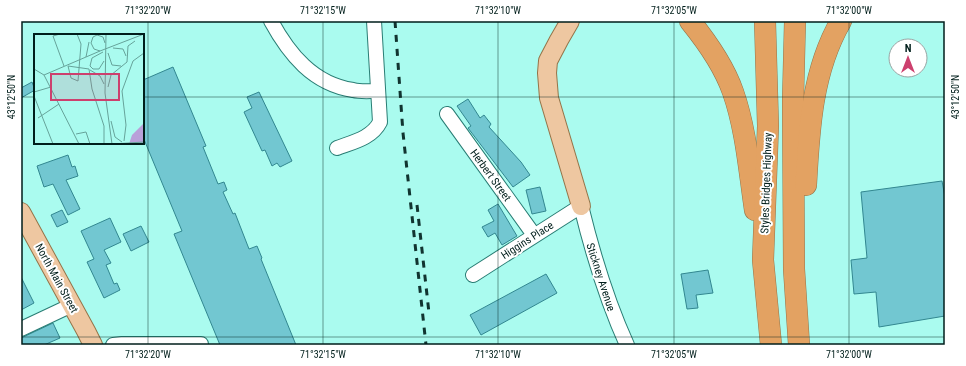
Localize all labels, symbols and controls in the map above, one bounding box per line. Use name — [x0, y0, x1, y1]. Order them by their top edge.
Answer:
text: 71°32'20"W — [125, 5, 171, 16]
text: 71°32'15"W — [300, 5, 346, 16]
text: 71°32'10"W — [475, 5, 521, 16]
text: 71°32'05"W — [651, 5, 697, 16]
text: 71°32'00"W — [826, 5, 872, 16]
inset map — [34, 34, 144, 144]
north arrow — [888, 38, 928, 78]
text: N — [905, 42, 912, 55]
text: 43°12'50"N — [6, 75, 17, 119]
text: 43°12'50"N — [950, 75, 961, 119]
street label: Styles Bridges Highway — [758, 132, 775, 234]
street label: Herbert Street — [467, 147, 514, 204]
street label: Higgins Place — [499, 219, 556, 262]
street label: North Main Street — [32, 242, 81, 315]
street label: Stickney Avenue — [583, 242, 618, 313]
text: 71°32'20"W — [125, 349, 171, 360]
text: 71°32'15"W — [300, 349, 346, 360]
text: 71°32'10"W — [475, 349, 521, 360]
text: 71°32'05"W — [651, 349, 697, 360]
text: 71°32'00"W — [826, 349, 872, 360]

